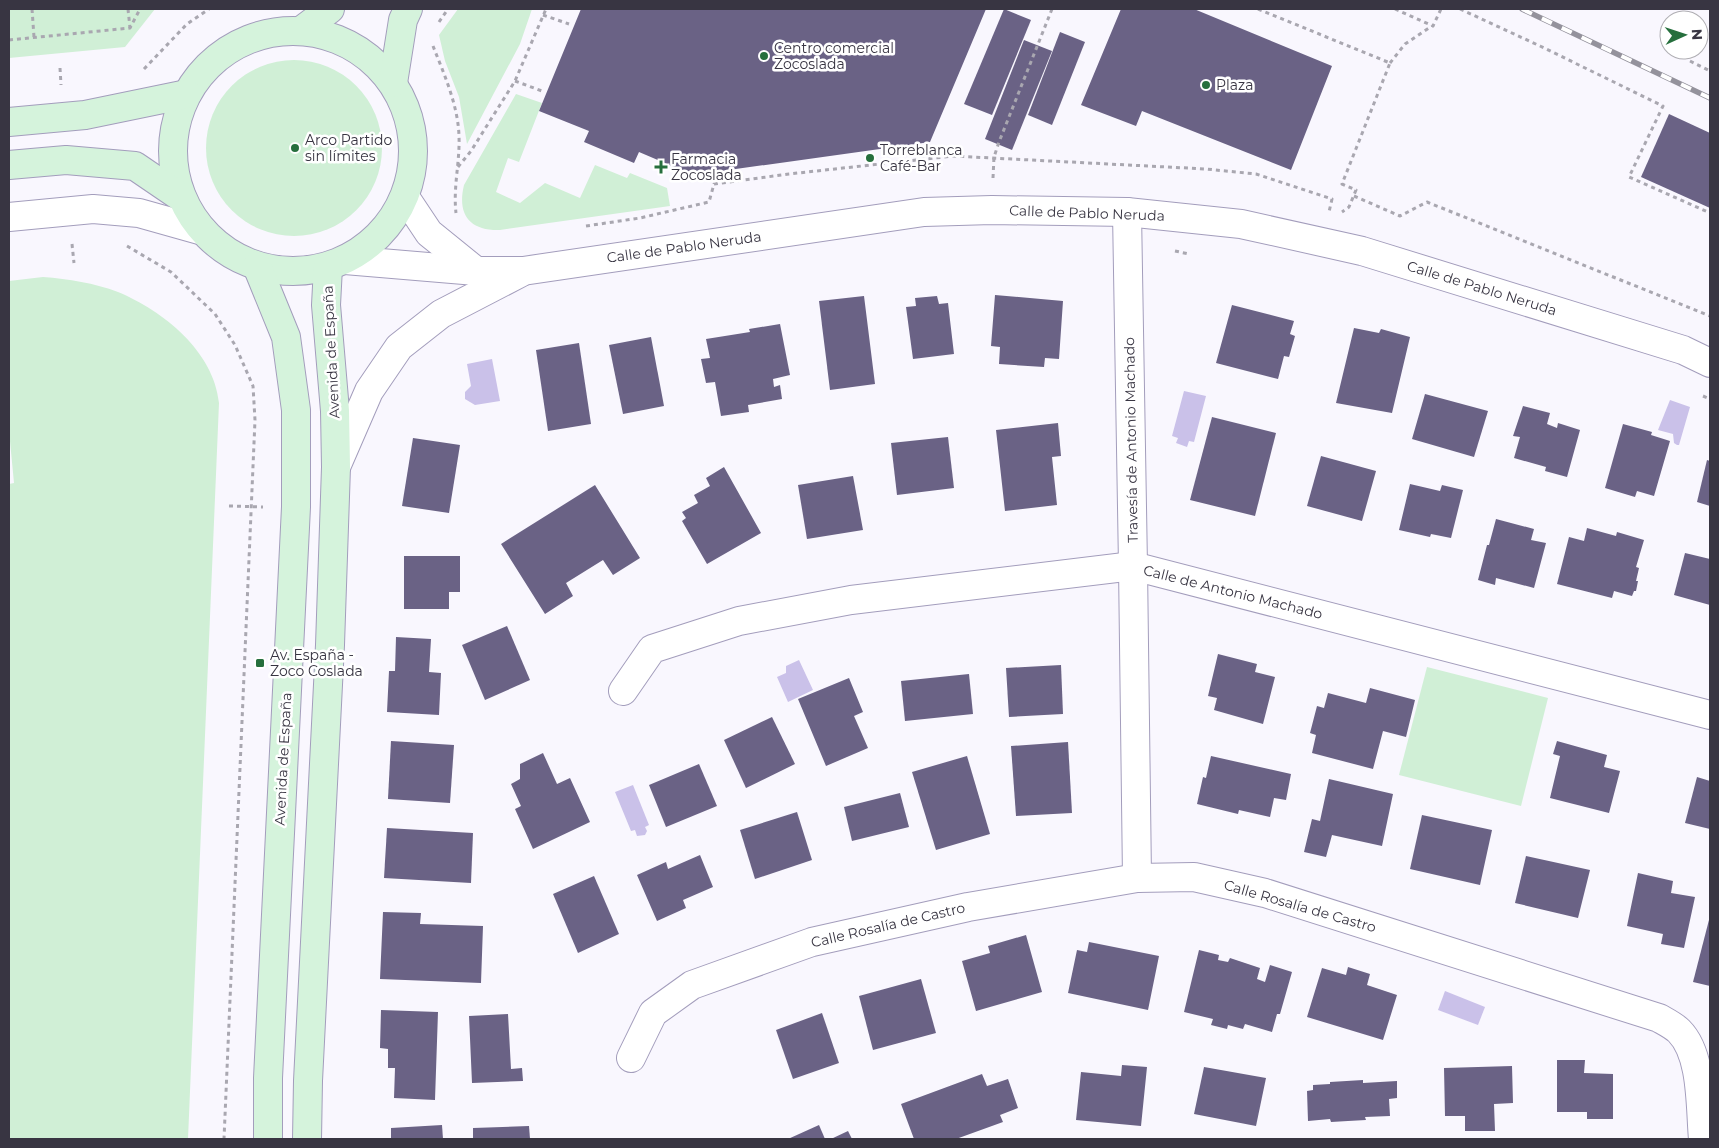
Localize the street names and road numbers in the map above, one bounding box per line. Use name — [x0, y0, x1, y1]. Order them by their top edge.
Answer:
street label: Calle de Pablo Neruda — [1009, 201, 1165, 225]
street label: Calle de Pablo Neruda — [606, 227, 762, 267]
street label: Calle de Pablo Neruda — [1405, 257, 1559, 319]
street label: Avenida de España — [319, 285, 343, 419]
street label: Travesía de Antonio Machado — [1120, 337, 1142, 543]
street label: Calle de Antonio Machado — [1141, 561, 1325, 623]
street label: Avenida de España — [271, 692, 295, 826]
street label: Calle Rosalía de Castro — [1222, 876, 1378, 936]
street label: Calle Rosalía de Castro — [809, 898, 967, 951]

